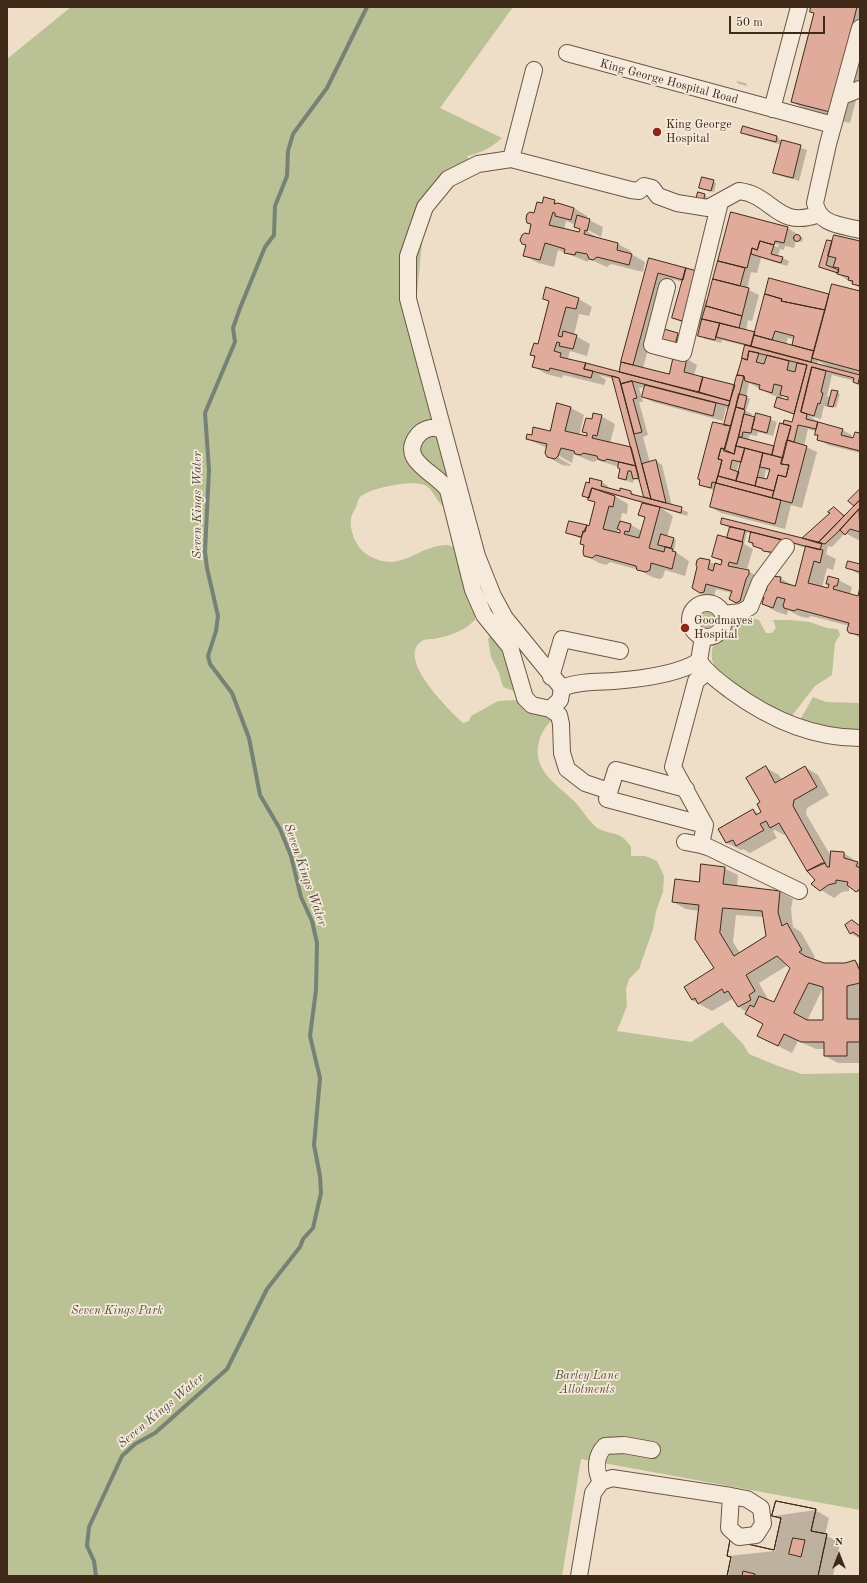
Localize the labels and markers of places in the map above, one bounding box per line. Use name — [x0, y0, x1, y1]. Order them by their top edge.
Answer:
place label: King George Hospital — [666, 118, 732, 146]
marker: King George Hospital — [651, 126, 663, 138]
place label: Goodmayes Hospital — [694, 614, 753, 642]
marker: Goodmayes Hospital — [679, 622, 691, 634]

